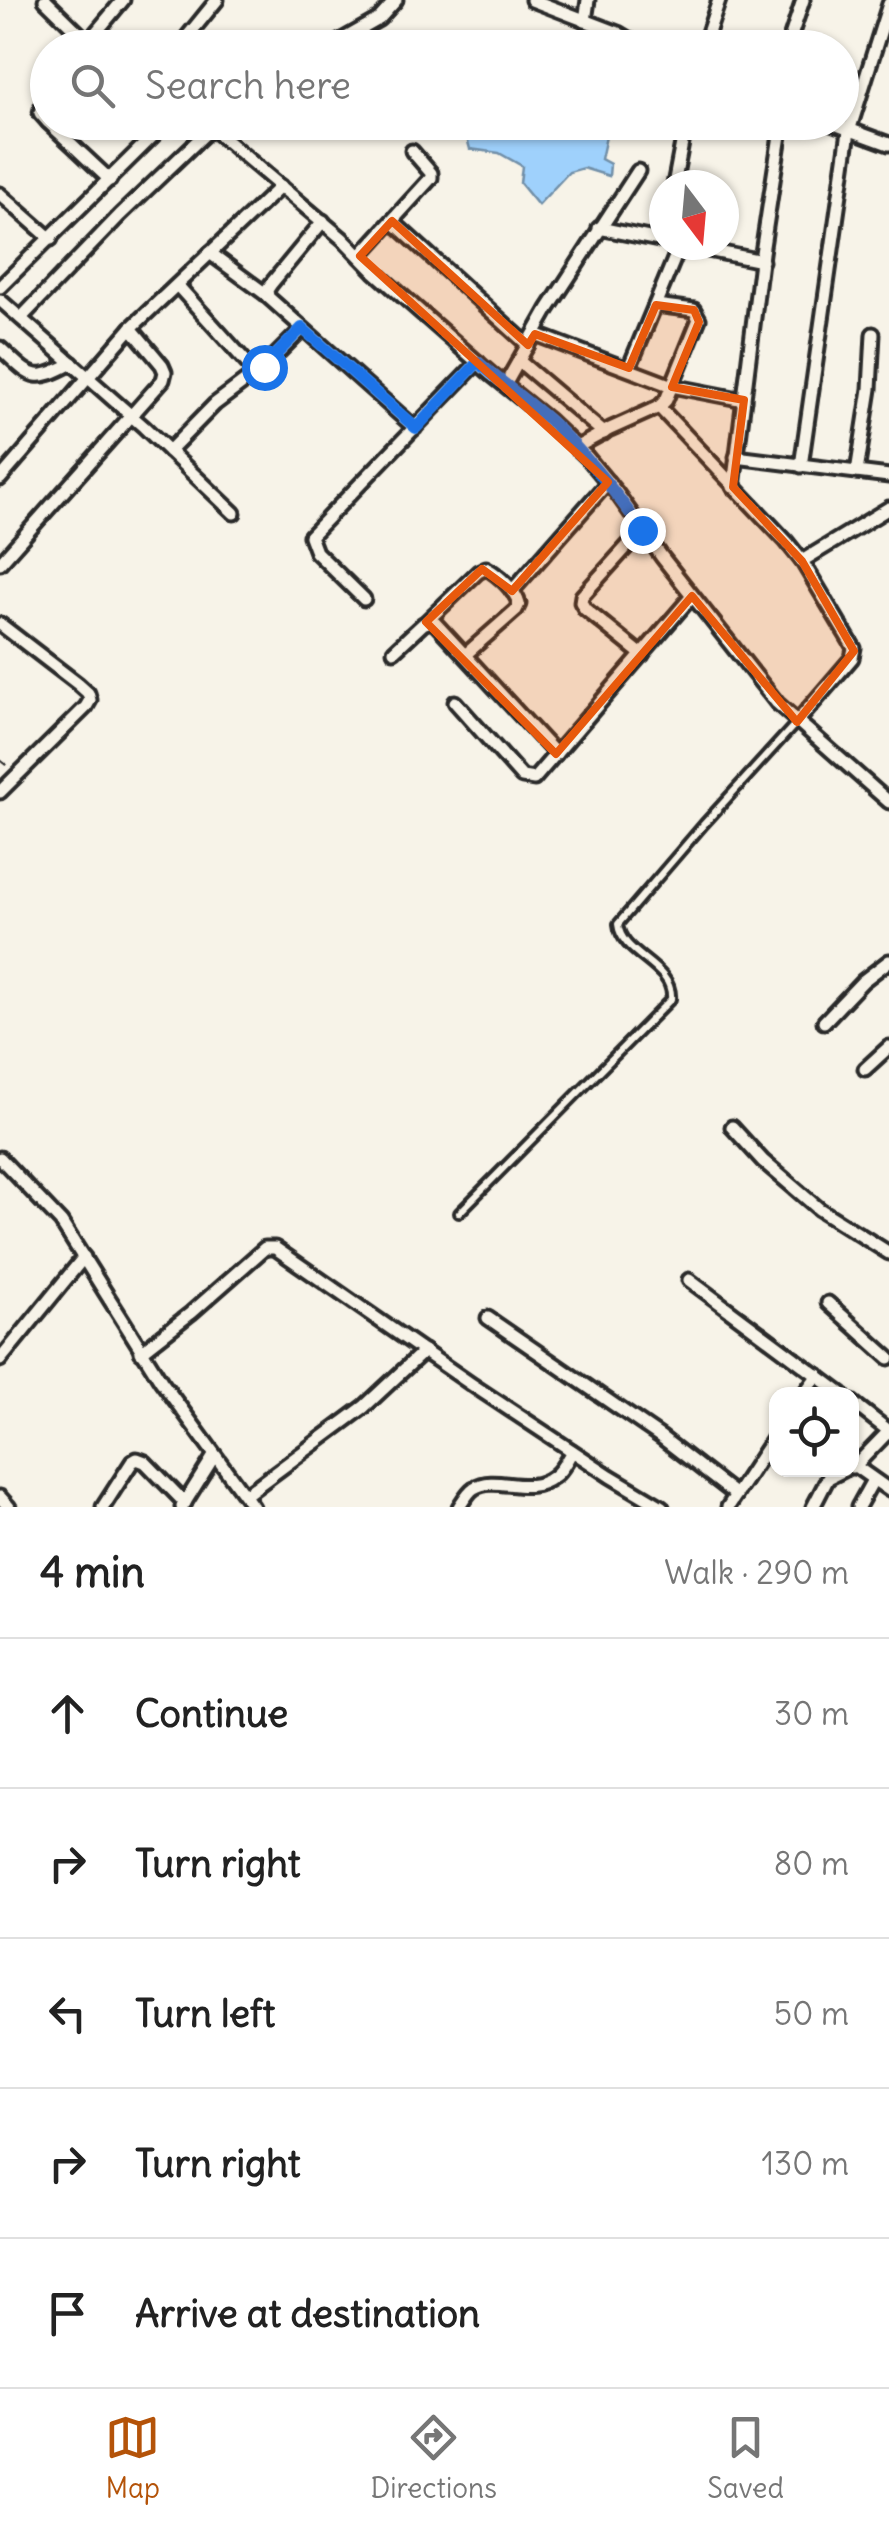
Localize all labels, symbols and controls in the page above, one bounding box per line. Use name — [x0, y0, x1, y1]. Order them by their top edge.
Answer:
search box — [30, 30, 859, 140]
icon: search — [65, 58, 120, 113]
text: Search here — [145, 62, 351, 109]
north arrow — [649, 170, 739, 260]
route start — [242, 345, 288, 391]
route end — [620, 508, 666, 554]
map controls — [769, 1387, 859, 1477]
button: locate — [769, 1387, 859, 1477]
text: 4 min — [40, 1546, 145, 1598]
text: Walk · 290 m — [664, 1552, 849, 1593]
icon: ahead — [40, 1686, 95, 1741]
text: Continue — [135, 1690, 288, 1737]
text: 30 m — [774, 1693, 849, 1734]
icon: right — [40, 1836, 95, 1891]
text: Turn right — [135, 1840, 301, 1887]
text: 80 m — [774, 1843, 849, 1884]
icon: left — [40, 1986, 95, 2041]
text: Turn left — [135, 1990, 275, 2037]
text: 50 m — [774, 1993, 849, 2034]
icon: right — [40, 2136, 95, 2191]
text: Turn right — [135, 2140, 301, 2187]
text: 130 m — [761, 2143, 849, 2184]
icon: arrive — [40, 2286, 95, 2341]
text: Arrive at destination — [135, 2290, 480, 2337]
tab: Map — [105, 2410, 160, 2506]
tab: Directions — [370, 2410, 497, 2506]
tab: Saved — [707, 2410, 784, 2506]

